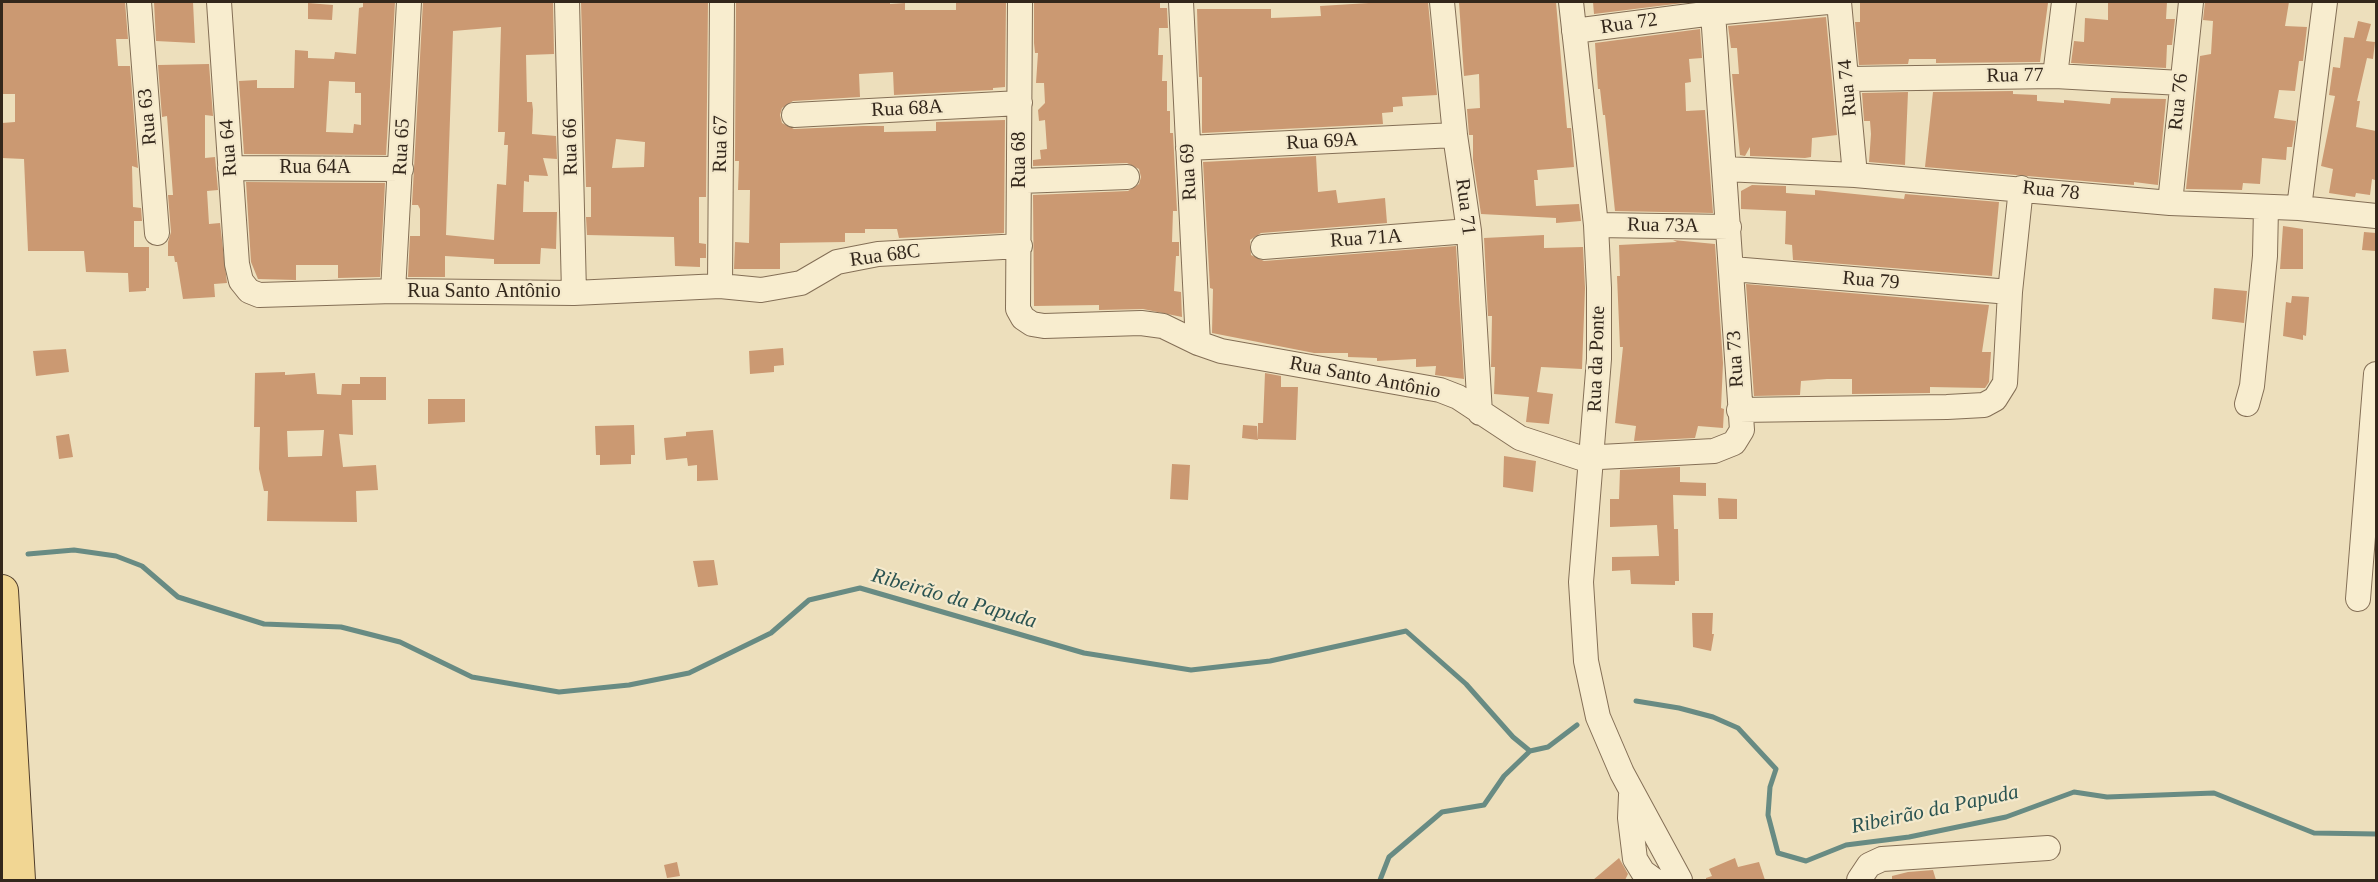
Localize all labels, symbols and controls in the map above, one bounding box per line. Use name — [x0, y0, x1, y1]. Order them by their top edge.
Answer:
street label: Rua 72 — [1599, 8, 1659, 40]
street label: Rua 74 — [1834, 58, 1862, 118]
street label: Rua 77 — [1986, 64, 2044, 88]
street label: Rua 76 — [2164, 72, 2194, 132]
street label: Rua 63 — [134, 87, 162, 147]
street label: Rua 68A — [871, 95, 943, 123]
street label: Rua 67 — [709, 115, 733, 173]
street label: Rua 65 — [389, 118, 415, 176]
street label: Rua 66 — [559, 118, 583, 176]
street label: Rua 64 — [215, 119, 243, 177]
street label: Rua 69A — [1286, 128, 1358, 156]
street label: Rua 68 — [1008, 131, 1032, 189]
street label: Rua 69 — [1176, 143, 1202, 201]
street label: Rua 64A — [279, 156, 351, 180]
street label: Rua 78 — [2021, 176, 2081, 206]
street label: Rua 71 — [1450, 177, 1480, 237]
street label: Rua 73A — [1627, 213, 1699, 239]
street label: Rua 71A — [1329, 225, 1403, 253]
street label: Rua 68C — [848, 239, 922, 273]
street label: Rua 79 — [1841, 267, 1901, 295]
street label: Rua Santo Antônio — [407, 280, 561, 304]
street label: Rua da Ponte — [1583, 305, 1611, 413]
street label: Rua 73 — [1723, 330, 1749, 388]
street label: Rua Santo Antônio — [1287, 352, 1443, 404]
water label: Ribeirão da Papuda — [869, 563, 1039, 635]
water label: Ribeirão da Papuda — [1849, 780, 2021, 840]

